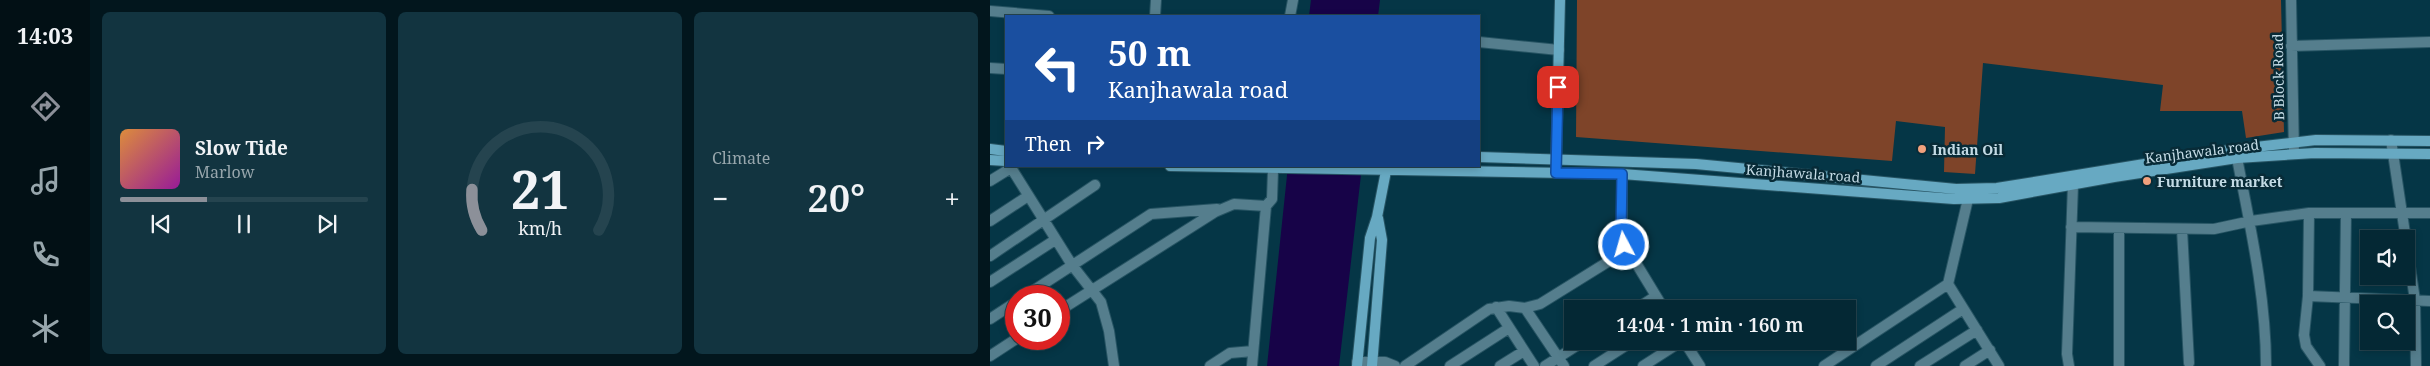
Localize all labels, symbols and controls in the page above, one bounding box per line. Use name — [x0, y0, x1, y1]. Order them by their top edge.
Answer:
text: 14:03 — [17, 20, 73, 50]
text: 50 m — [1108, 29, 1191, 76]
street label: B Block Road — [2268, 33, 2288, 121]
icon: left — [1025, 35, 1090, 100]
pin — [1537, 66, 1579, 108]
icon: arrive — [1544, 73, 1572, 101]
text: Kanjhawala road — [1108, 74, 1288, 104]
icon: directions — [28, 89, 63, 124]
icon: right — [1081, 130, 1109, 158]
text: Then — [1025, 131, 1071, 157]
text: Slow Tide — [195, 135, 288, 161]
street label: Kanjhawala road — [2144, 135, 2260, 167]
place label: Indian Oil — [1932, 140, 2003, 159]
marker: Indian Oil — [1916, 143, 1928, 155]
text: Climate — [712, 147, 770, 169]
text: 21 — [511, 153, 569, 224]
street label: Kanjhawala road — [1745, 160, 1861, 187]
text: Marlow — [195, 161, 255, 183]
icon: music — [28, 163, 63, 198]
text: 20° — [807, 171, 865, 223]
place label: Furniture market — [2157, 172, 2283, 191]
marker: Furniture market — [2141, 175, 2153, 187]
text: − — [712, 179, 728, 217]
text: + — [944, 179, 960, 217]
icon: previous — [147, 210, 175, 238]
icon: pause — [230, 210, 258, 238]
icon: next — [313, 210, 341, 238]
text: km/h — [518, 216, 562, 240]
position arrow — [1597, 218, 1649, 270]
map controls — [2360, 230, 2415, 350]
button: sound — [2360, 230, 2415, 285]
icon: phone — [28, 237, 63, 272]
speed limit sign: 30 — [1005, 285, 1070, 350]
button: search — [2360, 295, 2415, 350]
icon: climate — [28, 311, 63, 346]
text: 14:04 · 1 min · 160 m — [1616, 312, 1804, 338]

